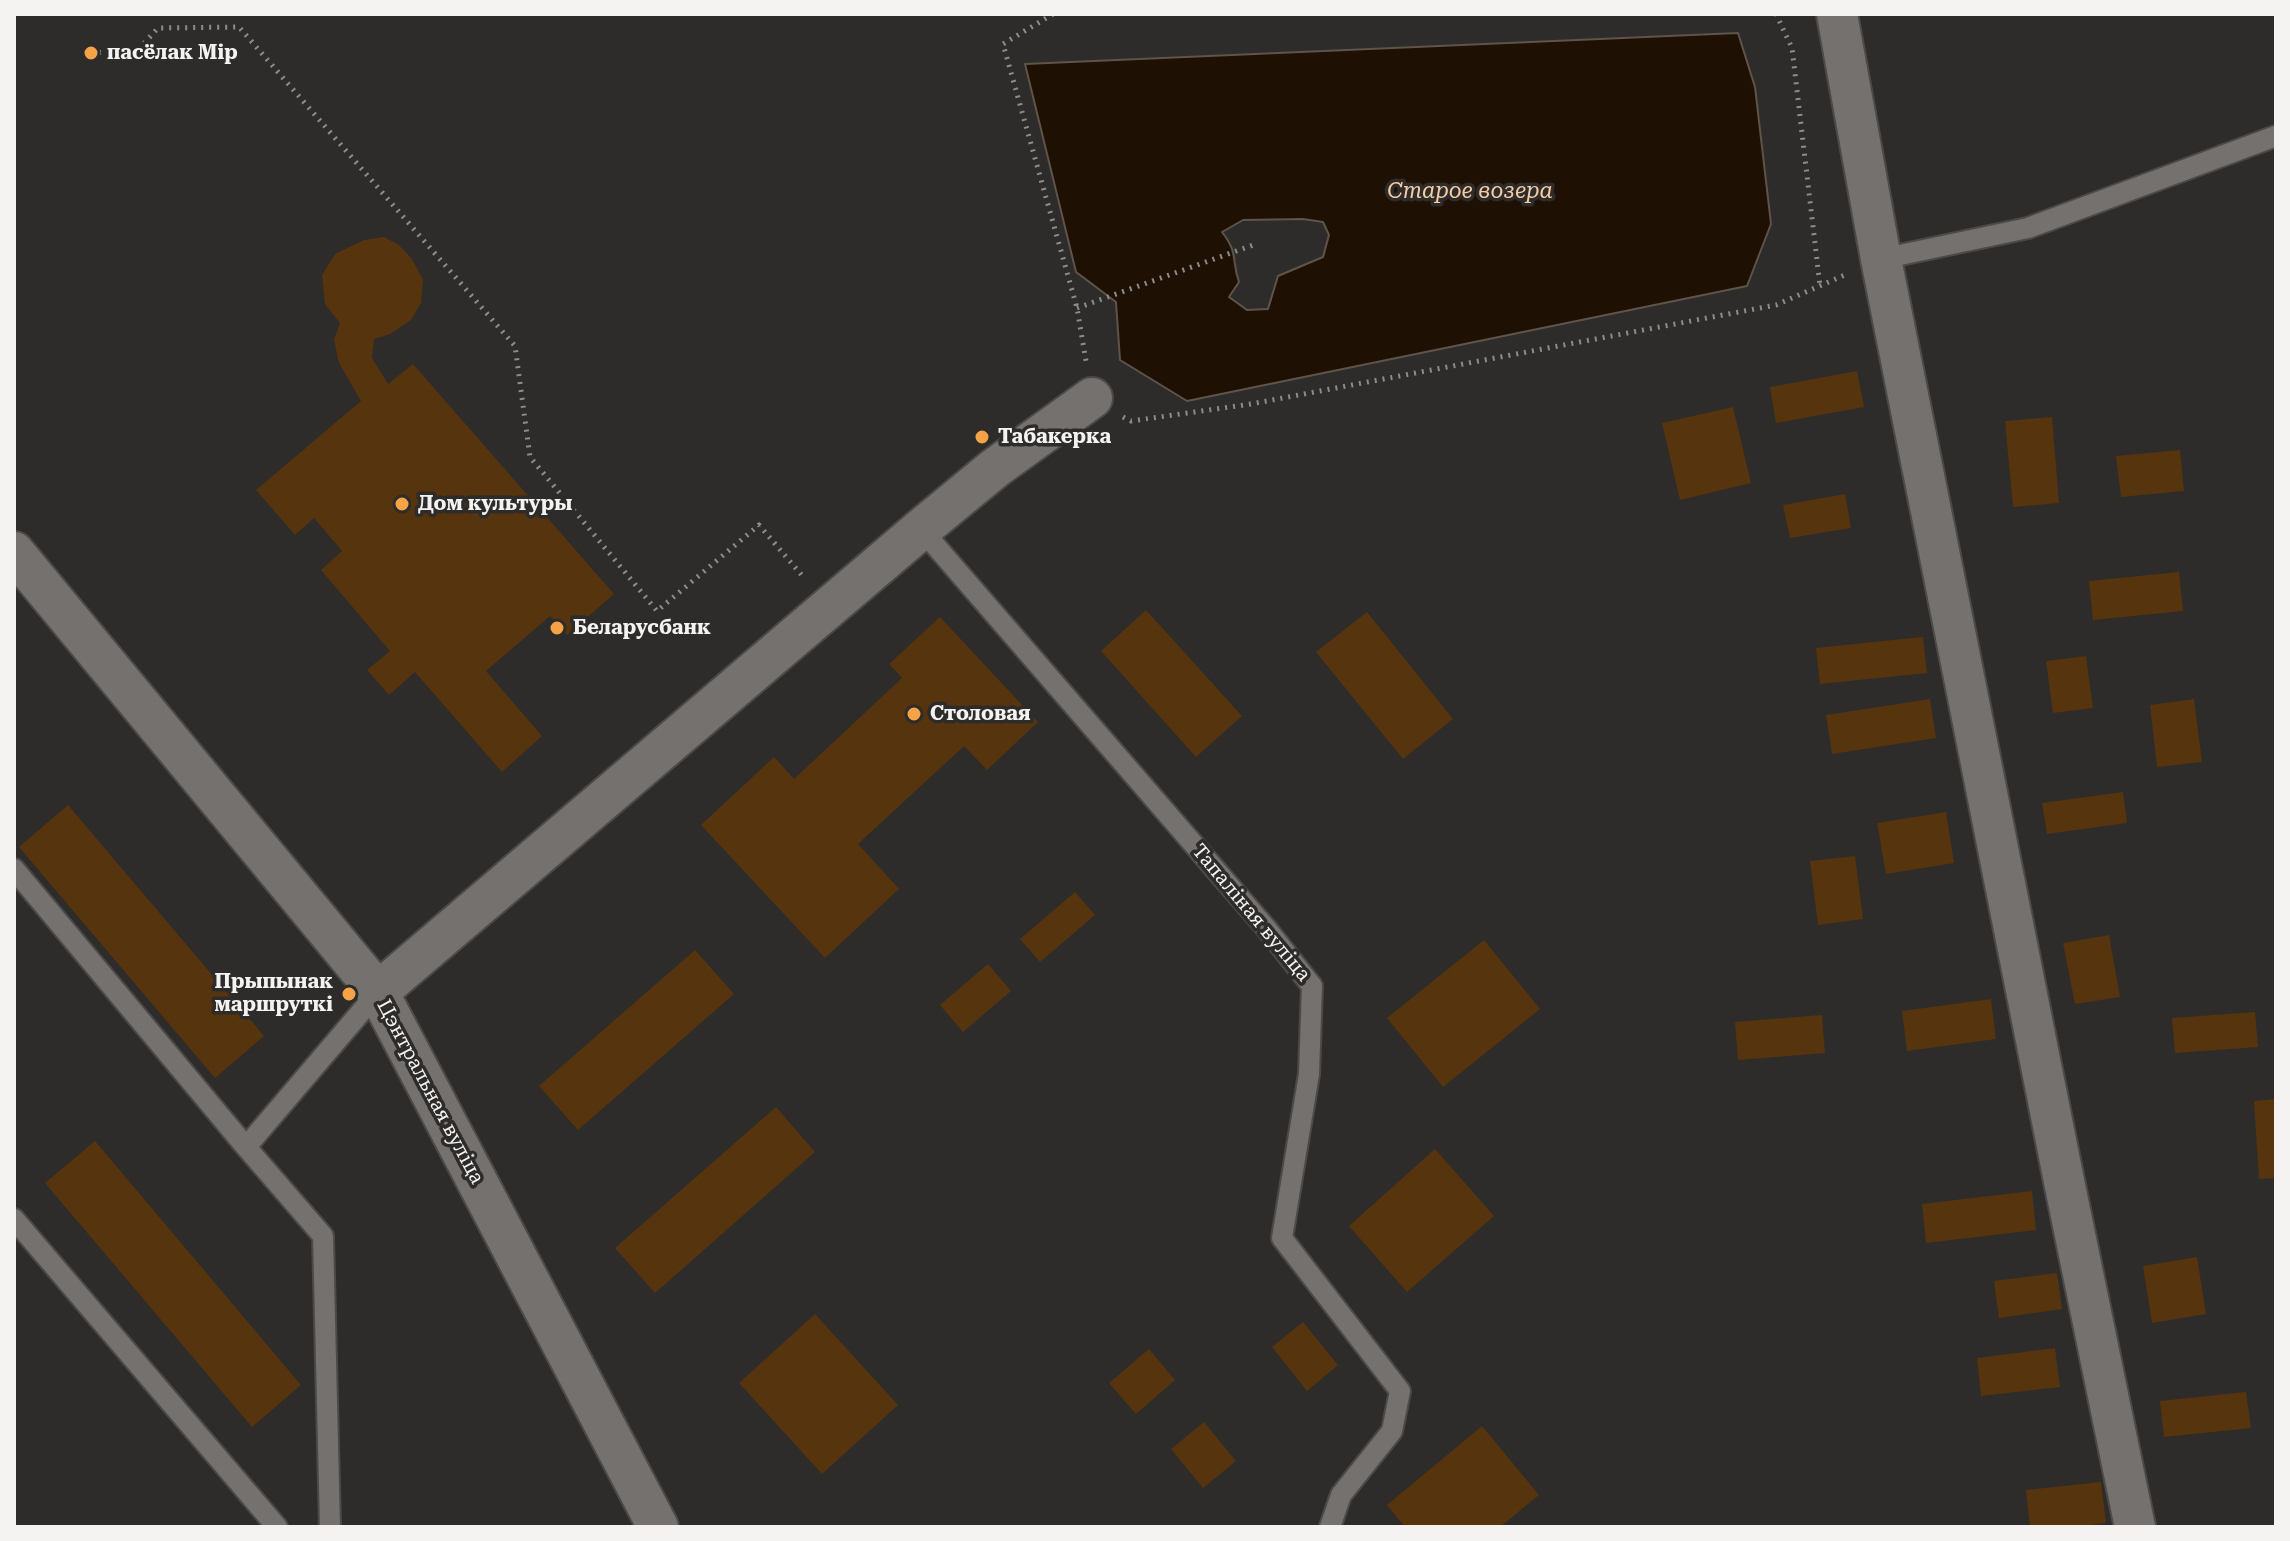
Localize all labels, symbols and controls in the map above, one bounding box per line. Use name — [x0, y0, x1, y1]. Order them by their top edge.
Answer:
place label: пасёлак Мір — [107, 41, 238, 65]
marker: пасёлак Мір — [82, 44, 100, 62]
water label: Старое возера — [1387, 179, 1553, 205]
place label: Табакерка — [998, 425, 1111, 449]
marker: Табакерка — [973, 428, 991, 446]
place label: Дом культуры — [418, 492, 572, 516]
marker: Дом культуры — [393, 495, 411, 513]
place label: Беларусбанк — [573, 616, 711, 640]
marker: Беларусбанк — [548, 619, 566, 637]
place label: Столовая — [930, 702, 1031, 726]
marker: Столовая — [905, 705, 923, 723]
street label: Тапаліная вуліца — [1187, 840, 1315, 986]
place label: Прыпынак маршруткі — [215, 970, 333, 1017]
marker: Прыпынак маршруткі — [340, 985, 358, 1003]
street label: Цэнтральная вуліца — [371, 996, 489, 1188]

